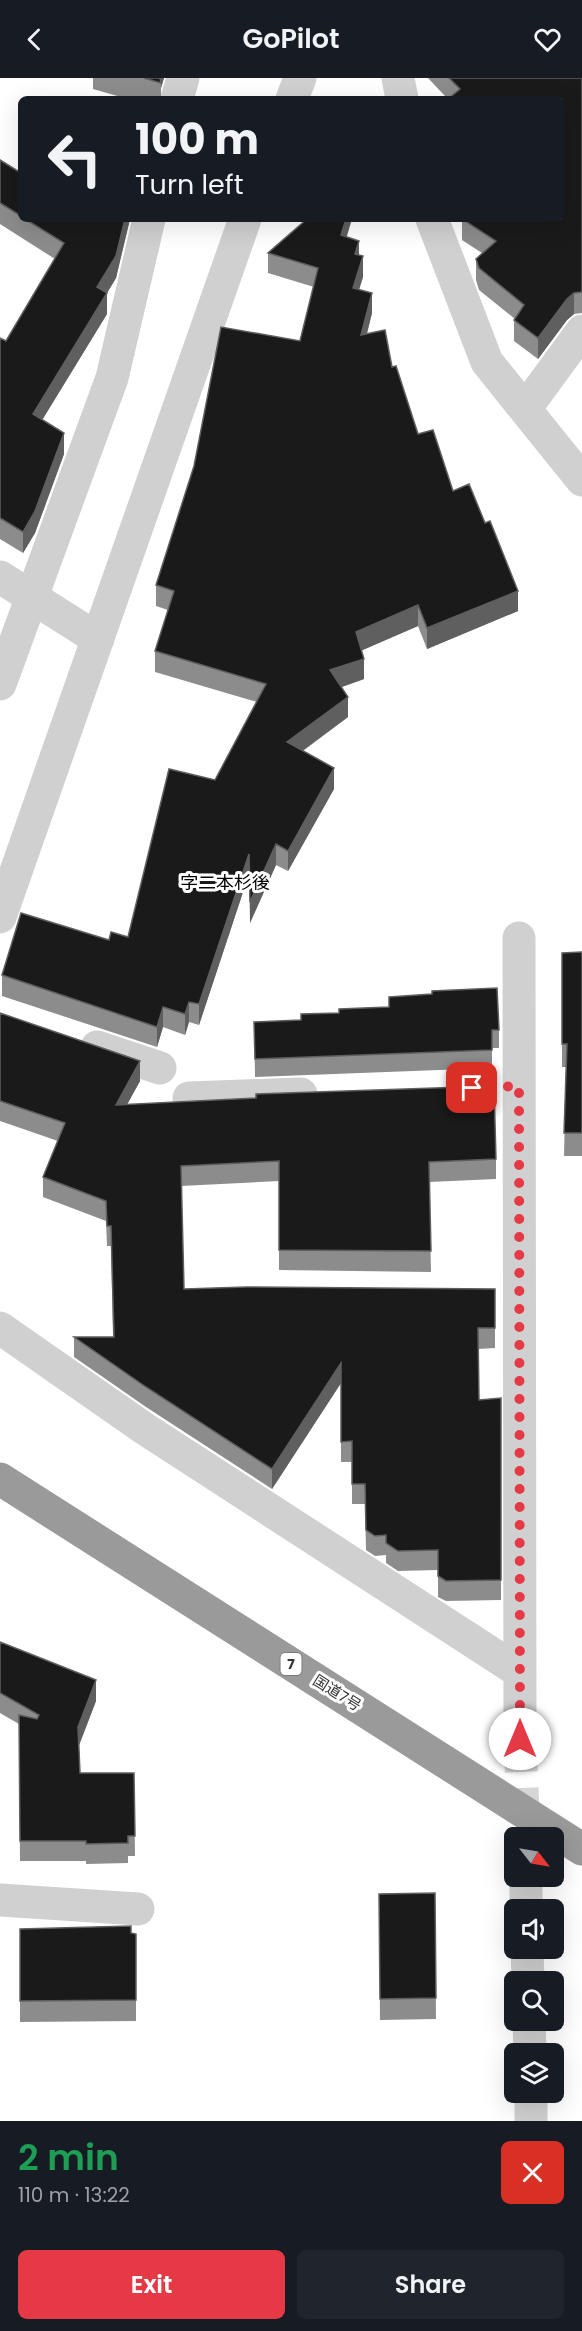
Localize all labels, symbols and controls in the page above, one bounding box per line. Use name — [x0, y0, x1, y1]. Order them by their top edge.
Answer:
text: GoPilot — [242, 20, 340, 57]
icon: back — [18, 23, 51, 56]
icon: heart — [531, 23, 564, 56]
text: 100 m — [135, 110, 259, 169]
icon: left — [36, 120, 114, 198]
text: Turn left — [135, 166, 244, 203]
district label: 字二本杉後 — [180, 870, 270, 895]
pin — [446, 1062, 497, 1113]
icon: arrive — [455, 1071, 488, 1104]
road number: 7 — [280, 1653, 302, 1675]
street label: 国道7号 — [309, 1670, 365, 1716]
position arrow — [488, 1707, 552, 1771]
north arrow — [504, 1827, 564, 1887]
map controls — [504, 1827, 564, 2103]
button: sound — [504, 1899, 564, 1959]
button: search — [504, 1971, 564, 2031]
button: layers — [504, 2043, 564, 2103]
text: 2 min — [18, 2132, 119, 2183]
button: close — [501, 2141, 564, 2204]
text: 110 m · 13:22 — [18, 2181, 130, 2209]
button: Exit — [18, 2250, 285, 2319]
button: Share — [297, 2250, 564, 2319]

